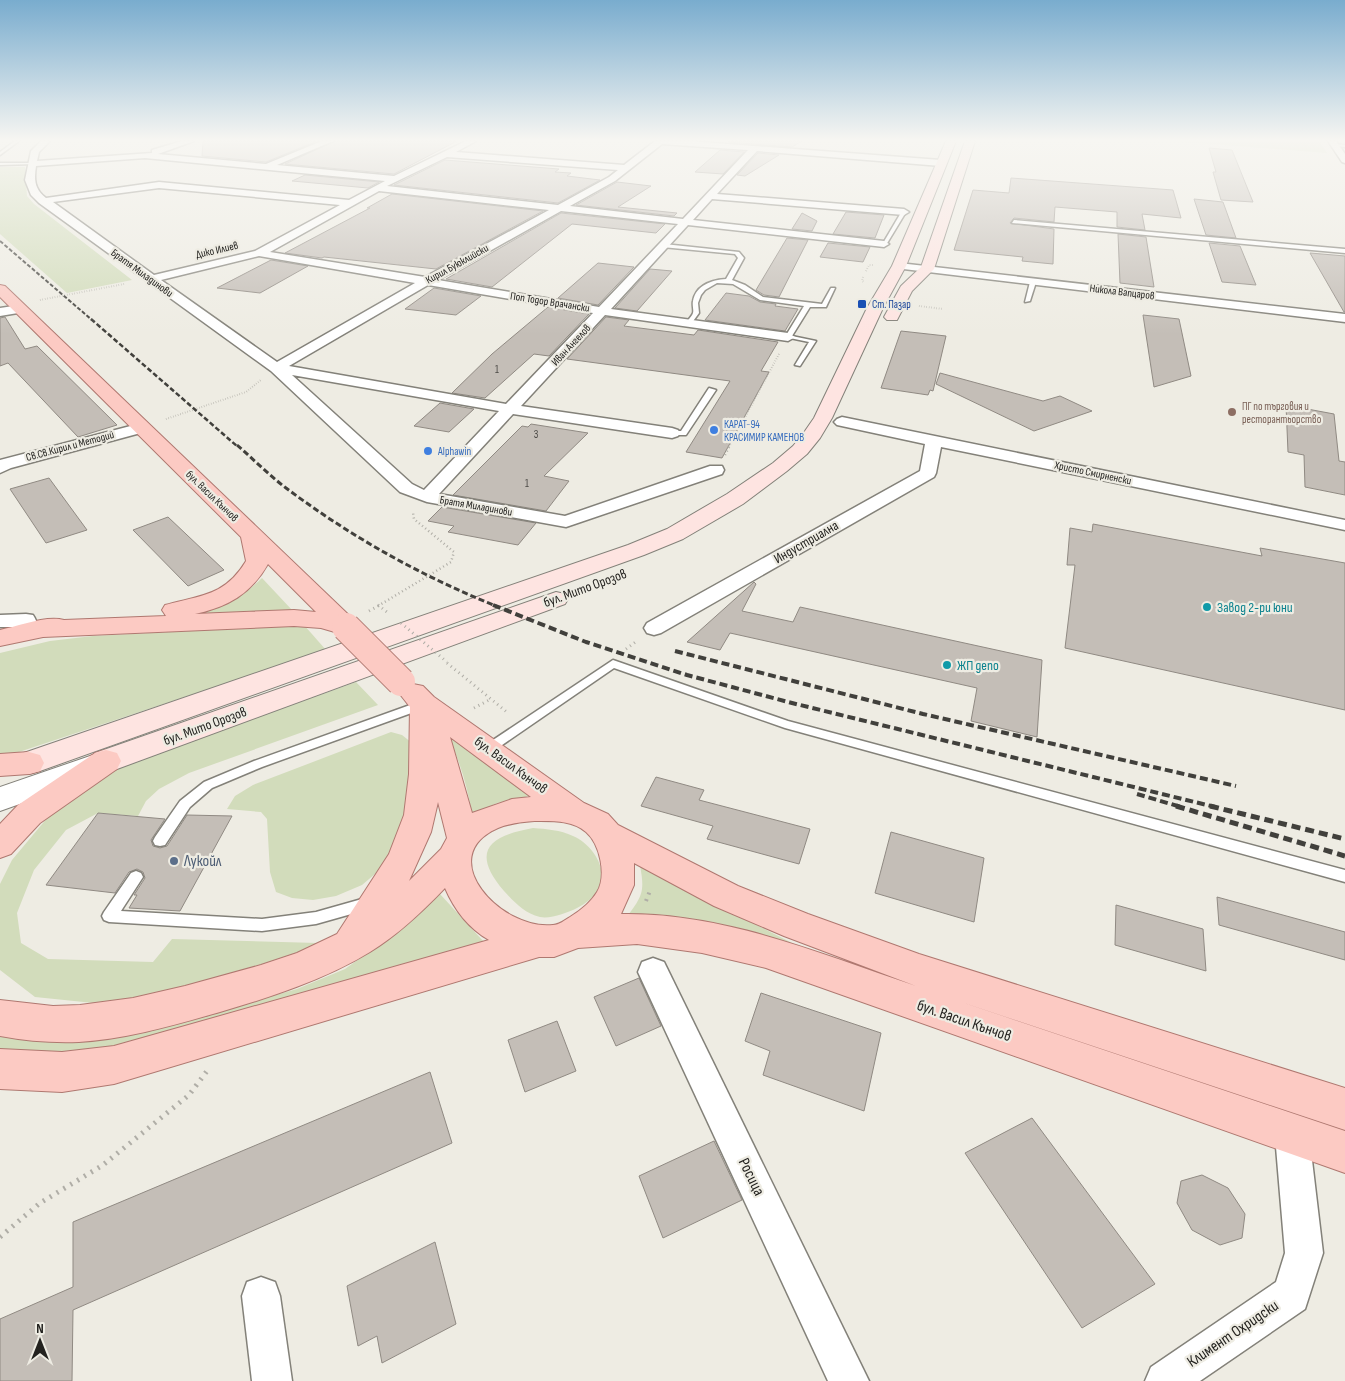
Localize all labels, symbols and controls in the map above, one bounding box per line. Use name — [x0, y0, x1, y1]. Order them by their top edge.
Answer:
street label: Дико Илиев — [194, 239, 240, 261]
street label: Кирил Буюклийски — [423, 241, 491, 287]
street label: Братя Миладинови — [108, 246, 176, 300]
street label: Никола Вапцаров — [1089, 282, 1156, 302]
street label: Поп Тодор Врачански — [509, 289, 591, 315]
marker: Ст. Пазар — [856, 298, 868, 310]
place label: Ст. Пазар — [872, 298, 911, 311]
street label: Иван Ангелов — [549, 321, 594, 368]
house number: 1 — [495, 363, 499, 376]
place label: ПГ по търговия и ресторантьорство — [1242, 400, 1322, 426]
marker: ПГ по търговия и ресторантьорство — [1226, 406, 1238, 418]
place label: КАРАТ-94 КРАСИМИР КАМЕНОВ — [724, 418, 804, 444]
marker: КАРАТ-94 КРАСИМИР КАМЕНОВ — [708, 424, 720, 436]
street label: Св.Св.Кирил и Методий — [25, 428, 116, 464]
house number: 3 — [534, 428, 539, 441]
marker: Alphawin — [422, 445, 434, 457]
place label: Alphawin — [437, 445, 472, 458]
street label: Христо Смирненски — [1052, 458, 1133, 488]
street label: бул. Васил Кънчов — [183, 468, 241, 525]
house number: 1 — [525, 477, 529, 490]
street label: Братя Миладинови — [439, 493, 514, 519]
street label: Индустриална — [771, 517, 841, 567]
street label: бул. Мито Орозов — [541, 565, 629, 611]
place label: Завод 2-ри юни — [1217, 599, 1293, 616]
marker: Завод 2-ри юни — [1201, 601, 1213, 613]
place label: ЖП депо — [957, 657, 999, 674]
marker: ЖП депо — [941, 659, 953, 671]
street label: бул. Мито Орозов — [161, 703, 249, 749]
street label: бул. Васил Кънчов — [471, 733, 551, 797]
place label: Лукойл — [183, 852, 222, 871]
marker: Лукойл — [168, 855, 180, 867]
street label: бул. Васил Кънчов — [914, 996, 1014, 1046]
street label: Росица — [734, 1155, 768, 1199]
street label: Климент Охридски — [1184, 1296, 1282, 1372]
north arrow — [15, 1316, 65, 1366]
text: N — [36, 1320, 44, 1337]

